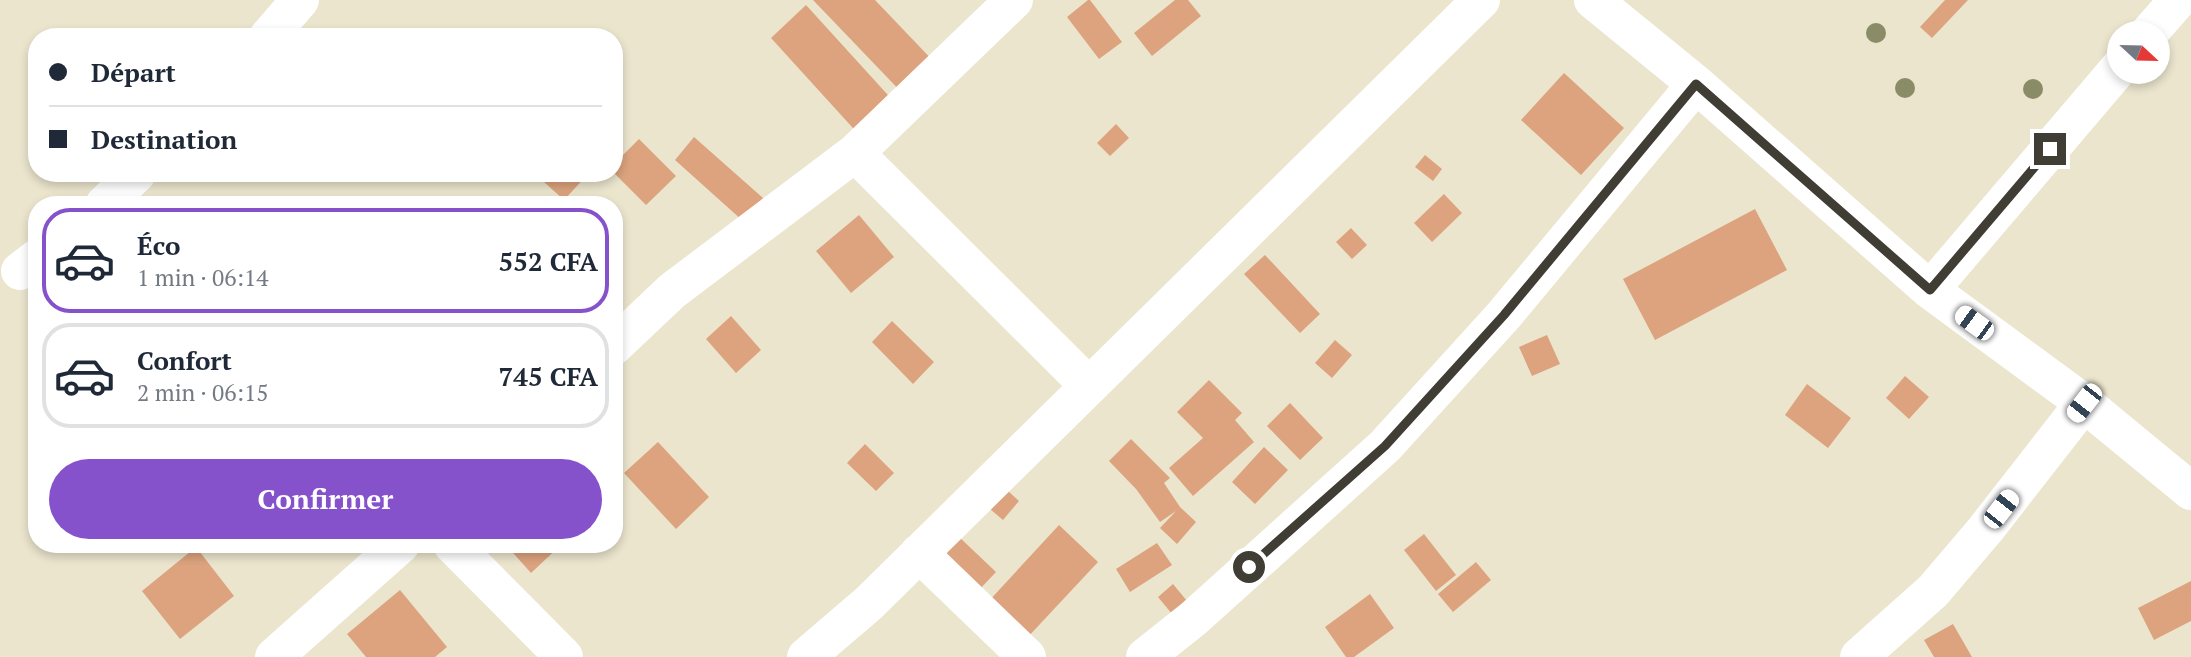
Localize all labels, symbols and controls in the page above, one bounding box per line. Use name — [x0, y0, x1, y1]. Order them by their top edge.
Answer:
north arrow — [2107, 21, 2170, 84]
map controls — [2107, 21, 2170, 84]
text: Départ — [91, 55, 176, 89]
text: Destination — [91, 122, 237, 156]
route end — [2034, 133, 2066, 165]
text: Éco — [137, 228, 180, 262]
icon: car — [53, 229, 116, 292]
text: 552 CFA — [499, 244, 598, 278]
text: 1 min · 06:14 — [137, 262, 269, 293]
car — [1951, 302, 1998, 344]
text: Confort — [137, 343, 232, 377]
icon: car — [53, 344, 116, 407]
text: 745 CFA — [499, 359, 598, 393]
text: 2 min · 06:15 — [137, 377, 269, 408]
car — [2063, 380, 2106, 426]
button: Confirmer — [49, 459, 602, 539]
car — [1980, 486, 2023, 532]
route start — [1233, 551, 1265, 583]

